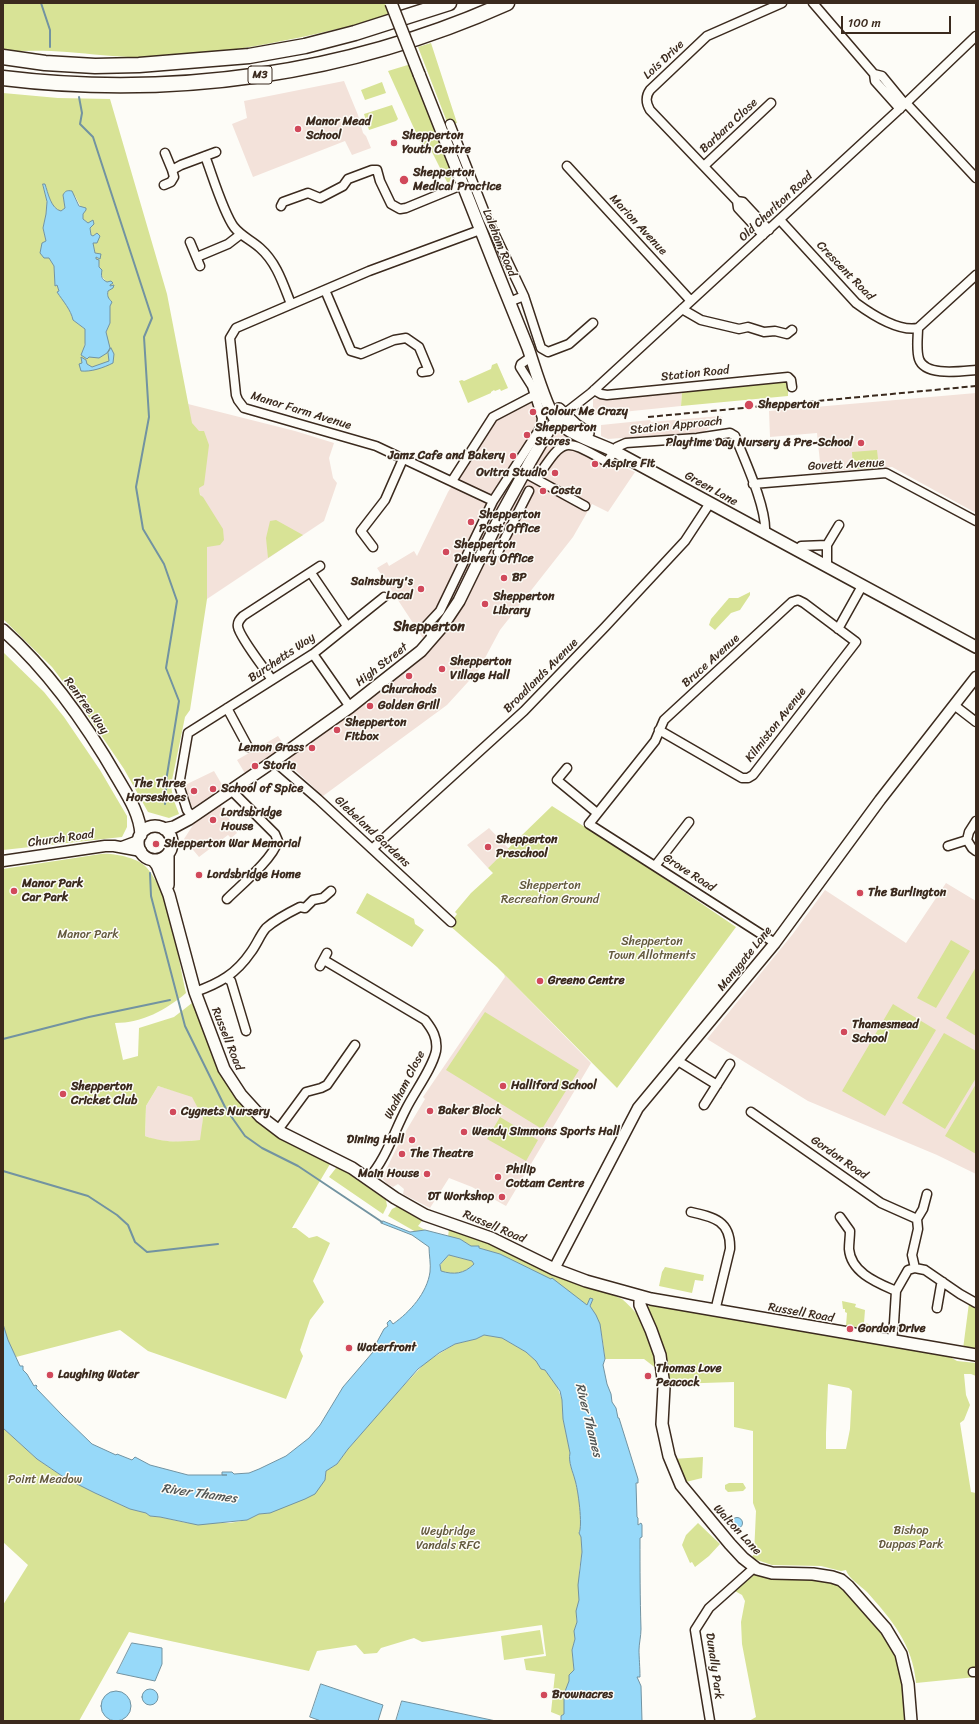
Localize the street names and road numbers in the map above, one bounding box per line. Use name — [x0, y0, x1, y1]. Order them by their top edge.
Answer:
street label: Lois Drive — [641, 37, 687, 83]
road number: M3 — [248, 66, 272, 84]
street label: Barbara Close — [697, 96, 761, 156]
street label: Old Charlton Road — [736, 169, 816, 245]
street label: Marion Avenue — [606, 192, 670, 258]
street label: Laleham Road — [479, 207, 519, 279]
street label: Crescent Road — [813, 238, 877, 304]
street label: Station Road — [660, 363, 730, 385]
street label: Manor Farm Avenue — [249, 389, 353, 433]
street label: Station Approach — [629, 414, 723, 438]
street label: Govett Avenue — [807, 456, 885, 474]
street label: Green Lane — [682, 469, 740, 509]
street label: Burchetts Way — [246, 630, 318, 686]
street label: Bruce Avenue — [679, 631, 743, 691]
street label: Broadlands Avenue — [501, 636, 581, 716]
street label: High Street — [353, 640, 411, 690]
street label: Renfree Way — [61, 675, 111, 737]
street label: Kilmiston Avenue — [742, 685, 810, 765]
street label: Glebeland Gardens — [331, 793, 413, 871]
street label: Church Road — [27, 827, 95, 851]
street label: Grove Road — [660, 851, 718, 895]
street label: Manygate Lane — [715, 924, 775, 994]
street label: Russell Road — [208, 1005, 246, 1073]
street label: Wadham Close — [382, 1048, 428, 1122]
street label: Gordon Road — [808, 1133, 870, 1183]
street label: Russell Road — [461, 1207, 527, 1247]
street label: Russell Road — [767, 1300, 835, 1326]
street label: Walton Lane — [710, 1502, 764, 1558]
street label: Dunally Park — [702, 1632, 726, 1700]

